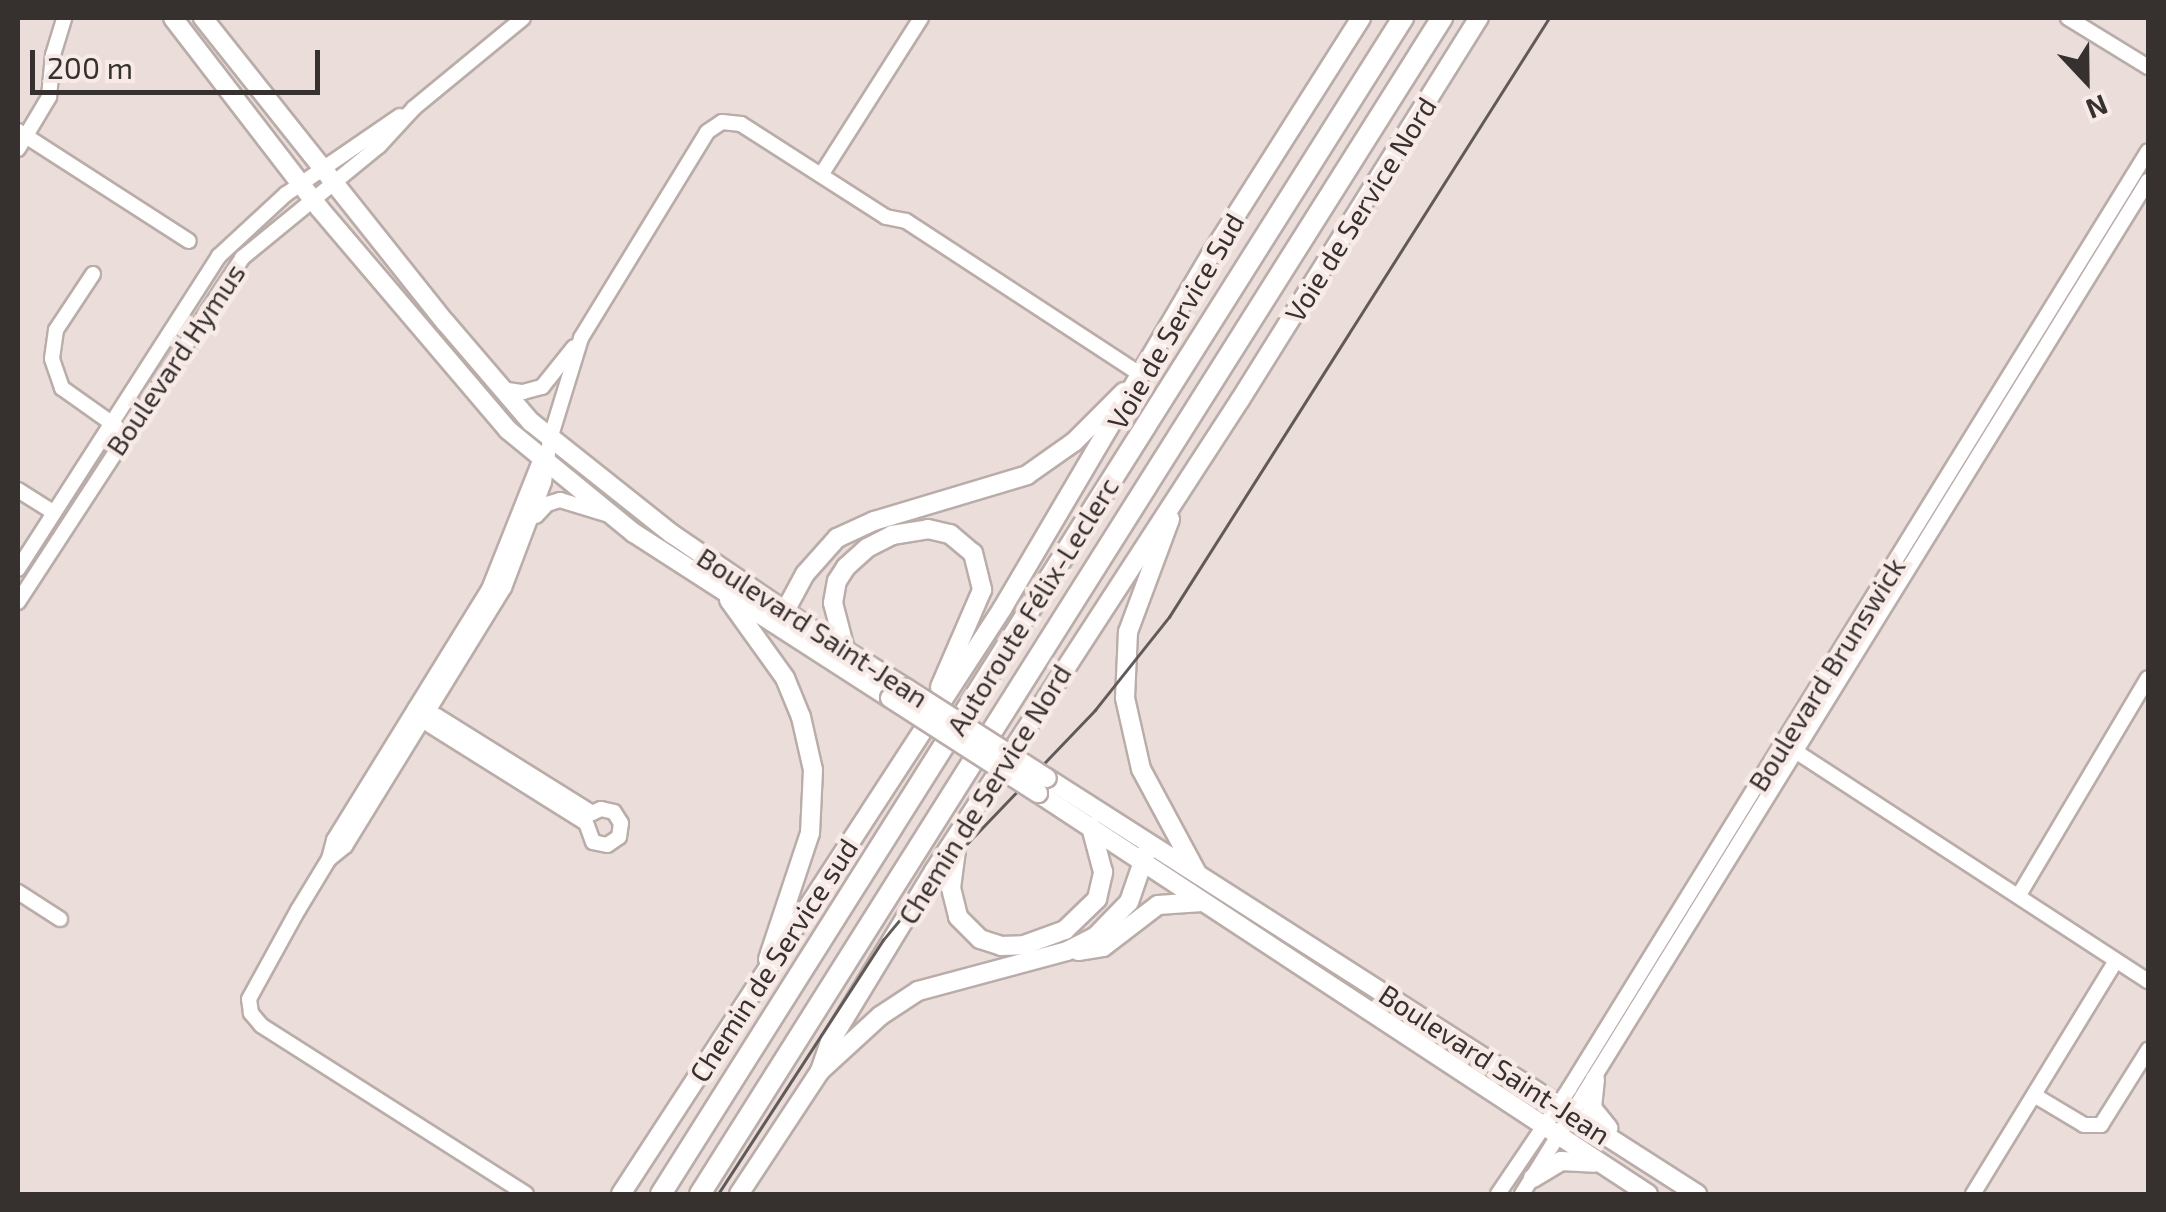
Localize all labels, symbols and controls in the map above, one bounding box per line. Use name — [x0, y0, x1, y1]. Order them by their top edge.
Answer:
scale bar — [35, 30, 325, 92]
north arrow — [2036, 30, 2136, 130]
text: 200 m — [47, 49, 133, 85]
text: N — [2081, 88, 2113, 127]
street label: Voie de Service Nord — [1277, 90, 1443, 328]
street label: Voie de Service Sud — [1100, 207, 1250, 435]
street label: Boulevard Hymus — [98, 257, 252, 461]
street label: Autoroute Félix-Leclerc — [939, 471, 1125, 741]
street label: Boulevard Saint-Jean — [691, 540, 935, 714]
street label: Boulevard Brunswick — [1741, 551, 1911, 797]
street label: Chemin de Service Nord — [890, 658, 1078, 930]
street label: Chemin de Service sud — [682, 832, 864, 1088]
street label: Boulevard Saint-Jean — [1373, 977, 1617, 1151]

